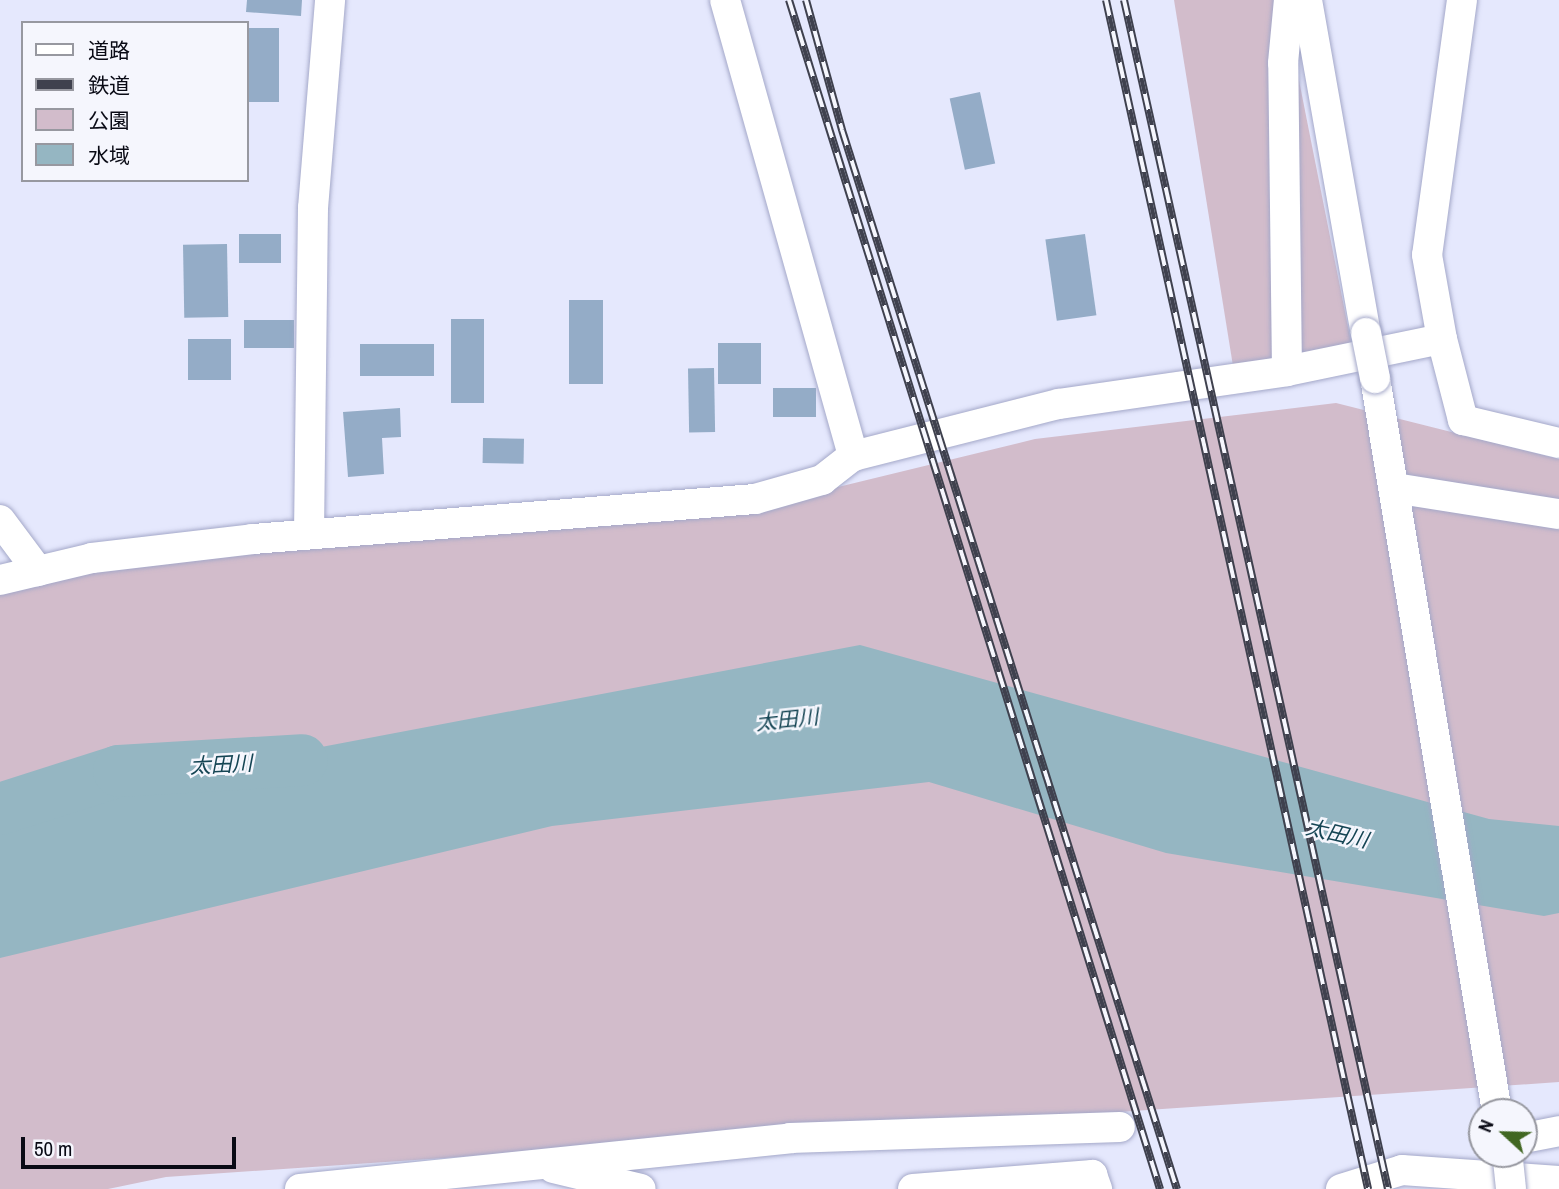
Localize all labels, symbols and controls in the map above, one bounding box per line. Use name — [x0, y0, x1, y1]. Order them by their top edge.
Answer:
legend — [21, 21, 248, 182]
text: 道路 — [88, 36, 130, 65]
text: 鉄道 — [88, 71, 130, 100]
text: 公園 — [88, 106, 130, 135]
text: 水域 — [88, 141, 130, 170]
water label: 太田川 — [754, 704, 820, 736]
water label: 太田川 — [189, 751, 253, 779]
water label: 太田川 — [1303, 815, 1371, 853]
north arrow — [1468, 1098, 1538, 1168]
text: N — [1471, 1116, 1500, 1136]
scale bar — [24, 1122, 240, 1166]
text: 50 m — [34, 1134, 72, 1163]

